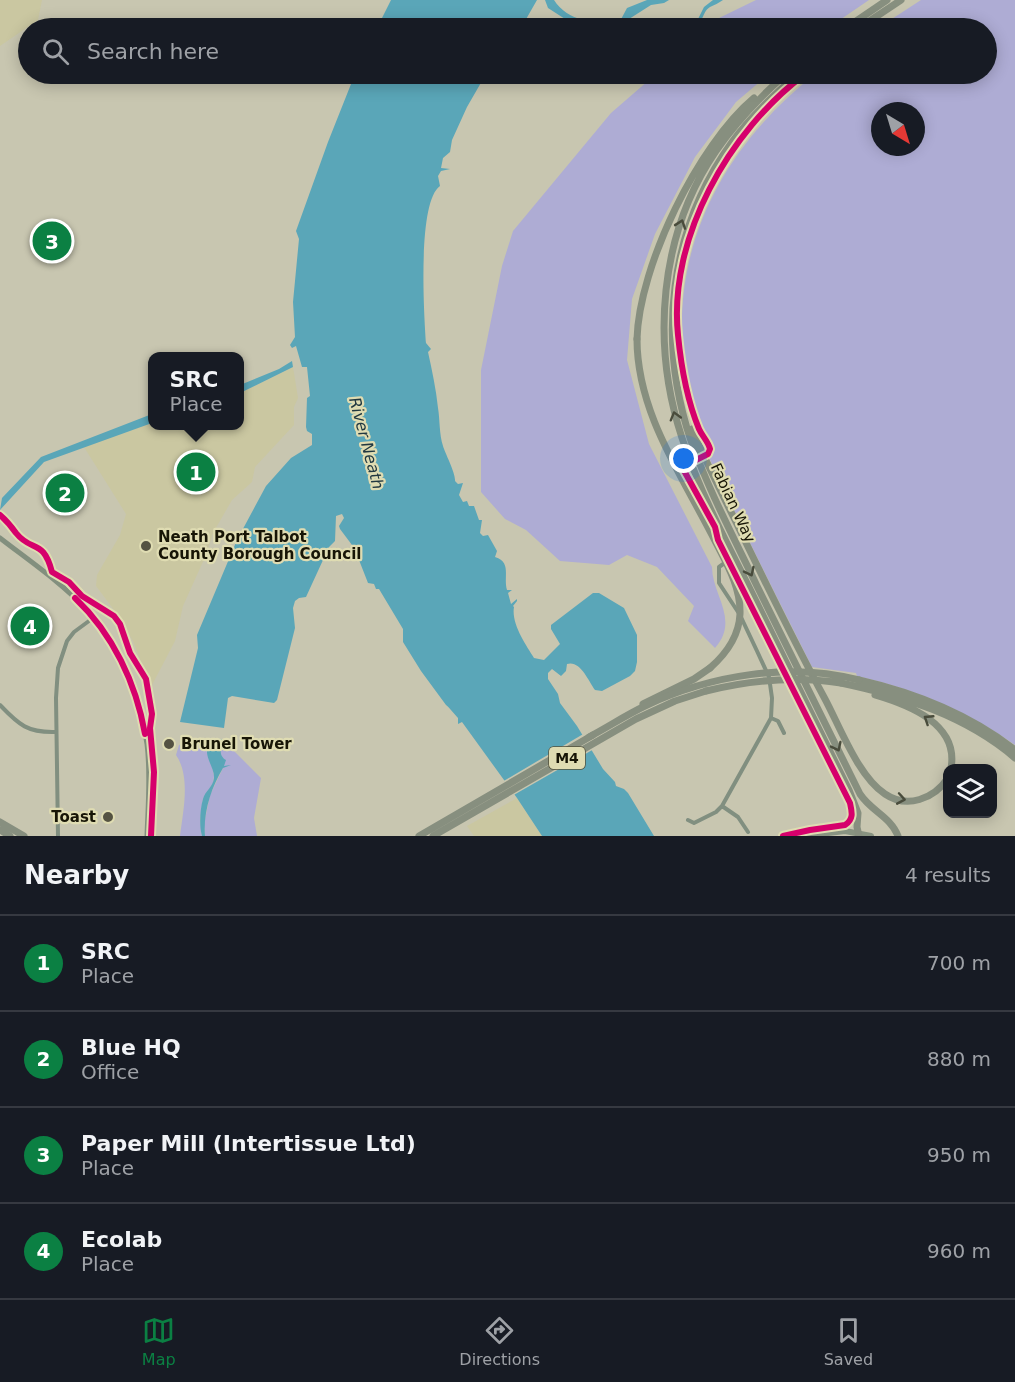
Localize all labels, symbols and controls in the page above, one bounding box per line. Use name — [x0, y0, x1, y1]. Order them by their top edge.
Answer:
search box — [18, 18, 997, 84]
icon: search — [39, 35, 72, 68]
text: Search here — [87, 39, 219, 64]
north arrow — [871, 102, 925, 156]
pin: 3 — [32, 218, 72, 264]
one-way arrow — [674, 219, 687, 230]
popup — [148, 352, 244, 430]
text: SRC — [169, 367, 218, 392]
text: Place — [169, 392, 223, 416]
water label: River Neath — [345, 395, 388, 491]
one-way arrow — [670, 411, 683, 421]
your location — [669, 444, 698, 473]
pin: 1 — [176, 450, 216, 494]
street label: Fabian Way — [707, 460, 759, 546]
pin: 2 — [46, 470, 84, 516]
place label: Neath Port Talbot County Borough Council — [158, 528, 361, 563]
marker: Neath Port Talbot County Borough Council — [139, 539, 153, 553]
one-way arrow — [743, 566, 755, 577]
pin: 4 — [10, 604, 50, 648]
one-way arrow — [924, 715, 934, 727]
place label: Brunel Tower — [181, 735, 292, 753]
marker: Brunel Tower — [162, 737, 176, 751]
one-way arrow — [829, 740, 841, 751]
road number: M4 — [549, 747, 585, 769]
map controls — [943, 764, 997, 818]
button: layers — [943, 764, 997, 818]
one-way arrow — [896, 793, 906, 805]
place label: Toast — [51, 808, 96, 826]
marker: Toast — [101, 810, 115, 824]
text: Nearby — [24, 860, 129, 890]
text: 4 results — [905, 863, 991, 887]
text: SRC — [81, 939, 130, 964]
text: 1 — [37, 951, 50, 975]
text: 700 m — [927, 951, 991, 975]
text: Place — [81, 964, 134, 988]
text: Blue HQ — [81, 1035, 181, 1060]
text: 2 — [37, 1047, 50, 1071]
text: 880 m — [927, 1047, 991, 1071]
text: Office — [81, 1060, 139, 1084]
text: Paper Mill (Intertissue Ltd) — [81, 1131, 416, 1156]
text: 3 — [37, 1143, 50, 1167]
text: 950 m — [927, 1143, 991, 1167]
text: Place — [81, 1156, 134, 1180]
text: Ecolab — [81, 1227, 162, 1252]
text: 4 — [37, 1239, 50, 1263]
text: 960 m — [927, 1239, 991, 1263]
text: Place — [81, 1252, 134, 1276]
tab: Map — [142, 1314, 176, 1369]
tab: Directions — [459, 1314, 540, 1369]
tab: Saved — [824, 1314, 873, 1369]

